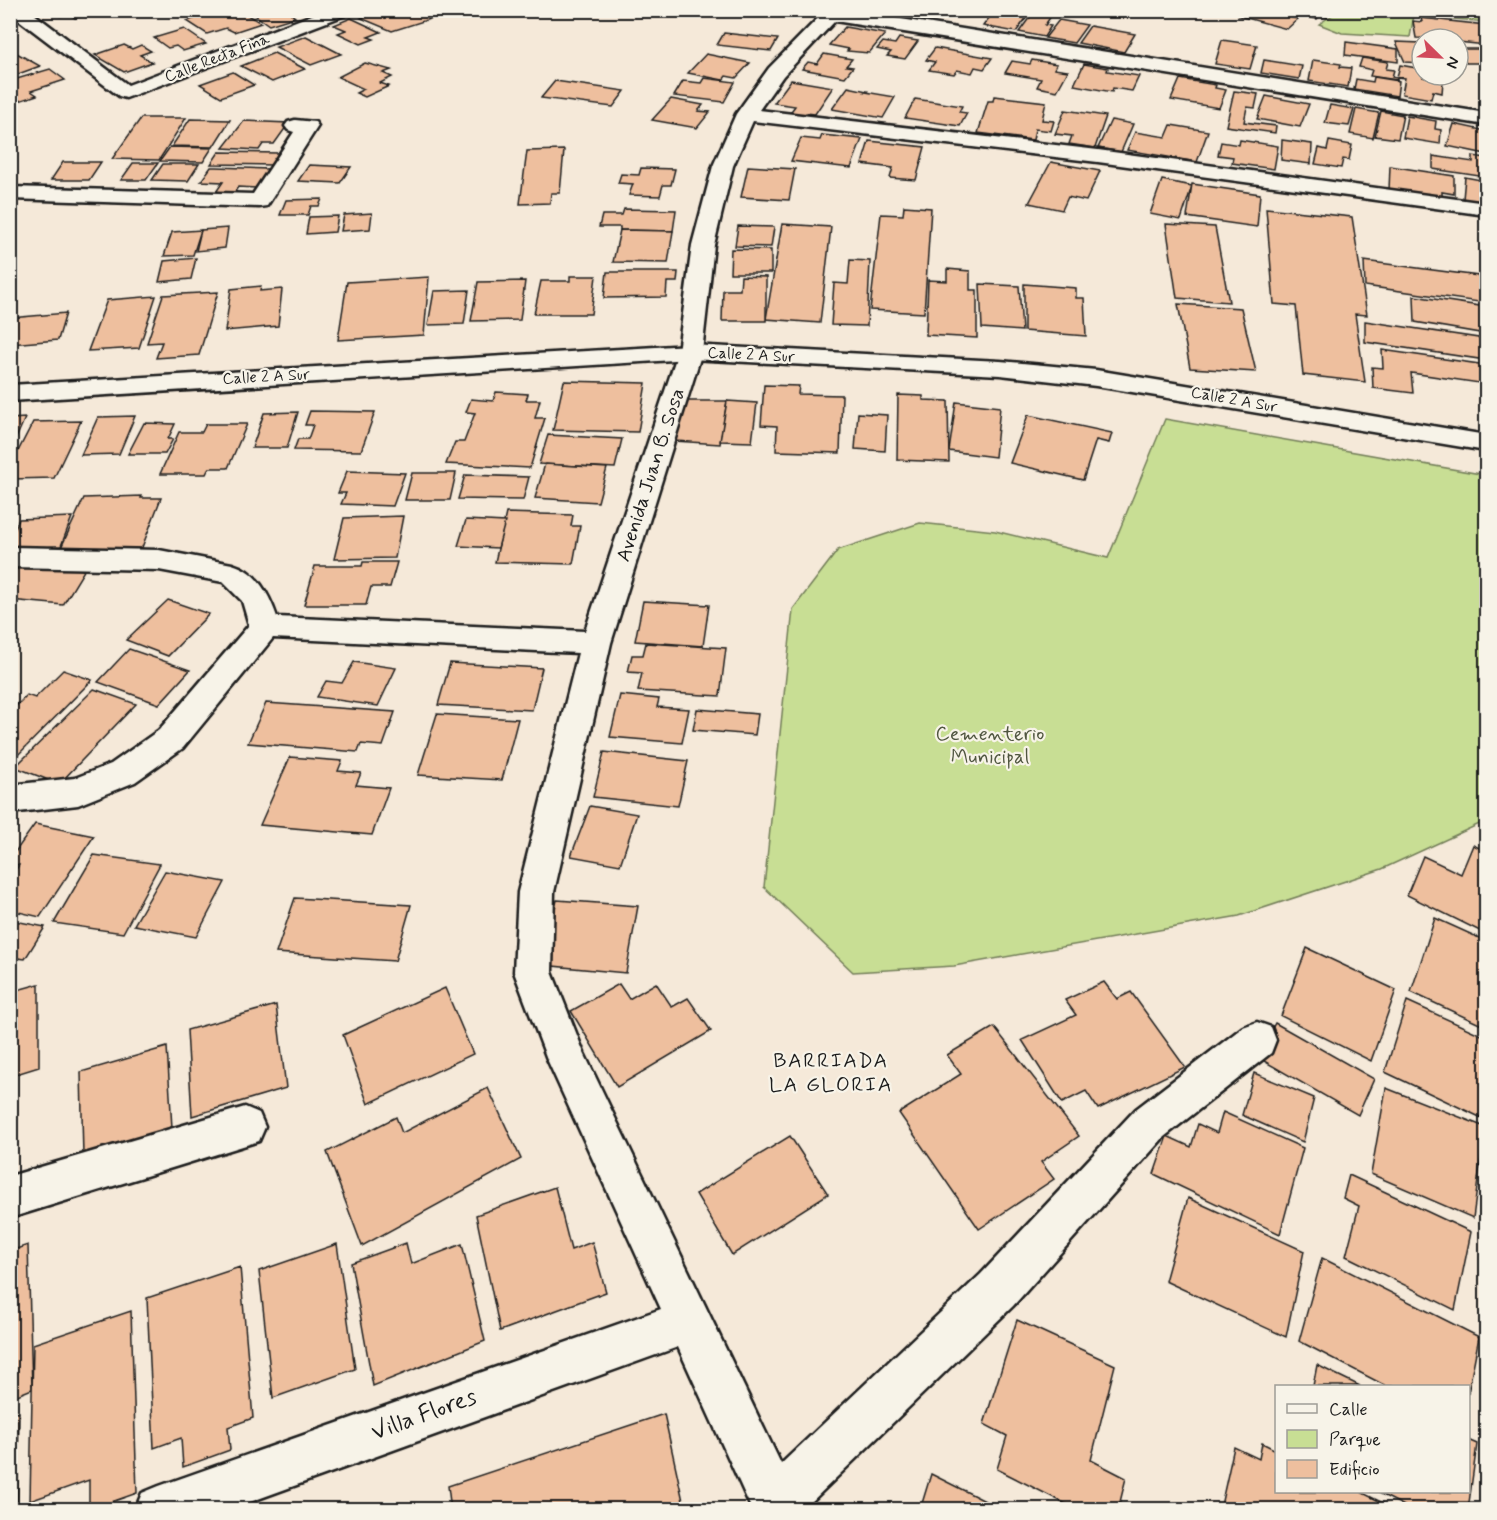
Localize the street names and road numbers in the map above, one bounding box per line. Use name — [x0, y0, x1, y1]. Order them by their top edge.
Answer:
street label: Calle Recta Fina — [162, 28, 273, 88]
street label: Calle 2 A Sur — [707, 342, 795, 368]
street label: Calle 2 A Sur — [222, 364, 310, 390]
street label: Calle 2 A Sur — [1189, 382, 1279, 418]
street label: Avenida Juan B. Sosa — [610, 385, 692, 565]
street label: Villa Flores — [367, 1382, 481, 1448]

